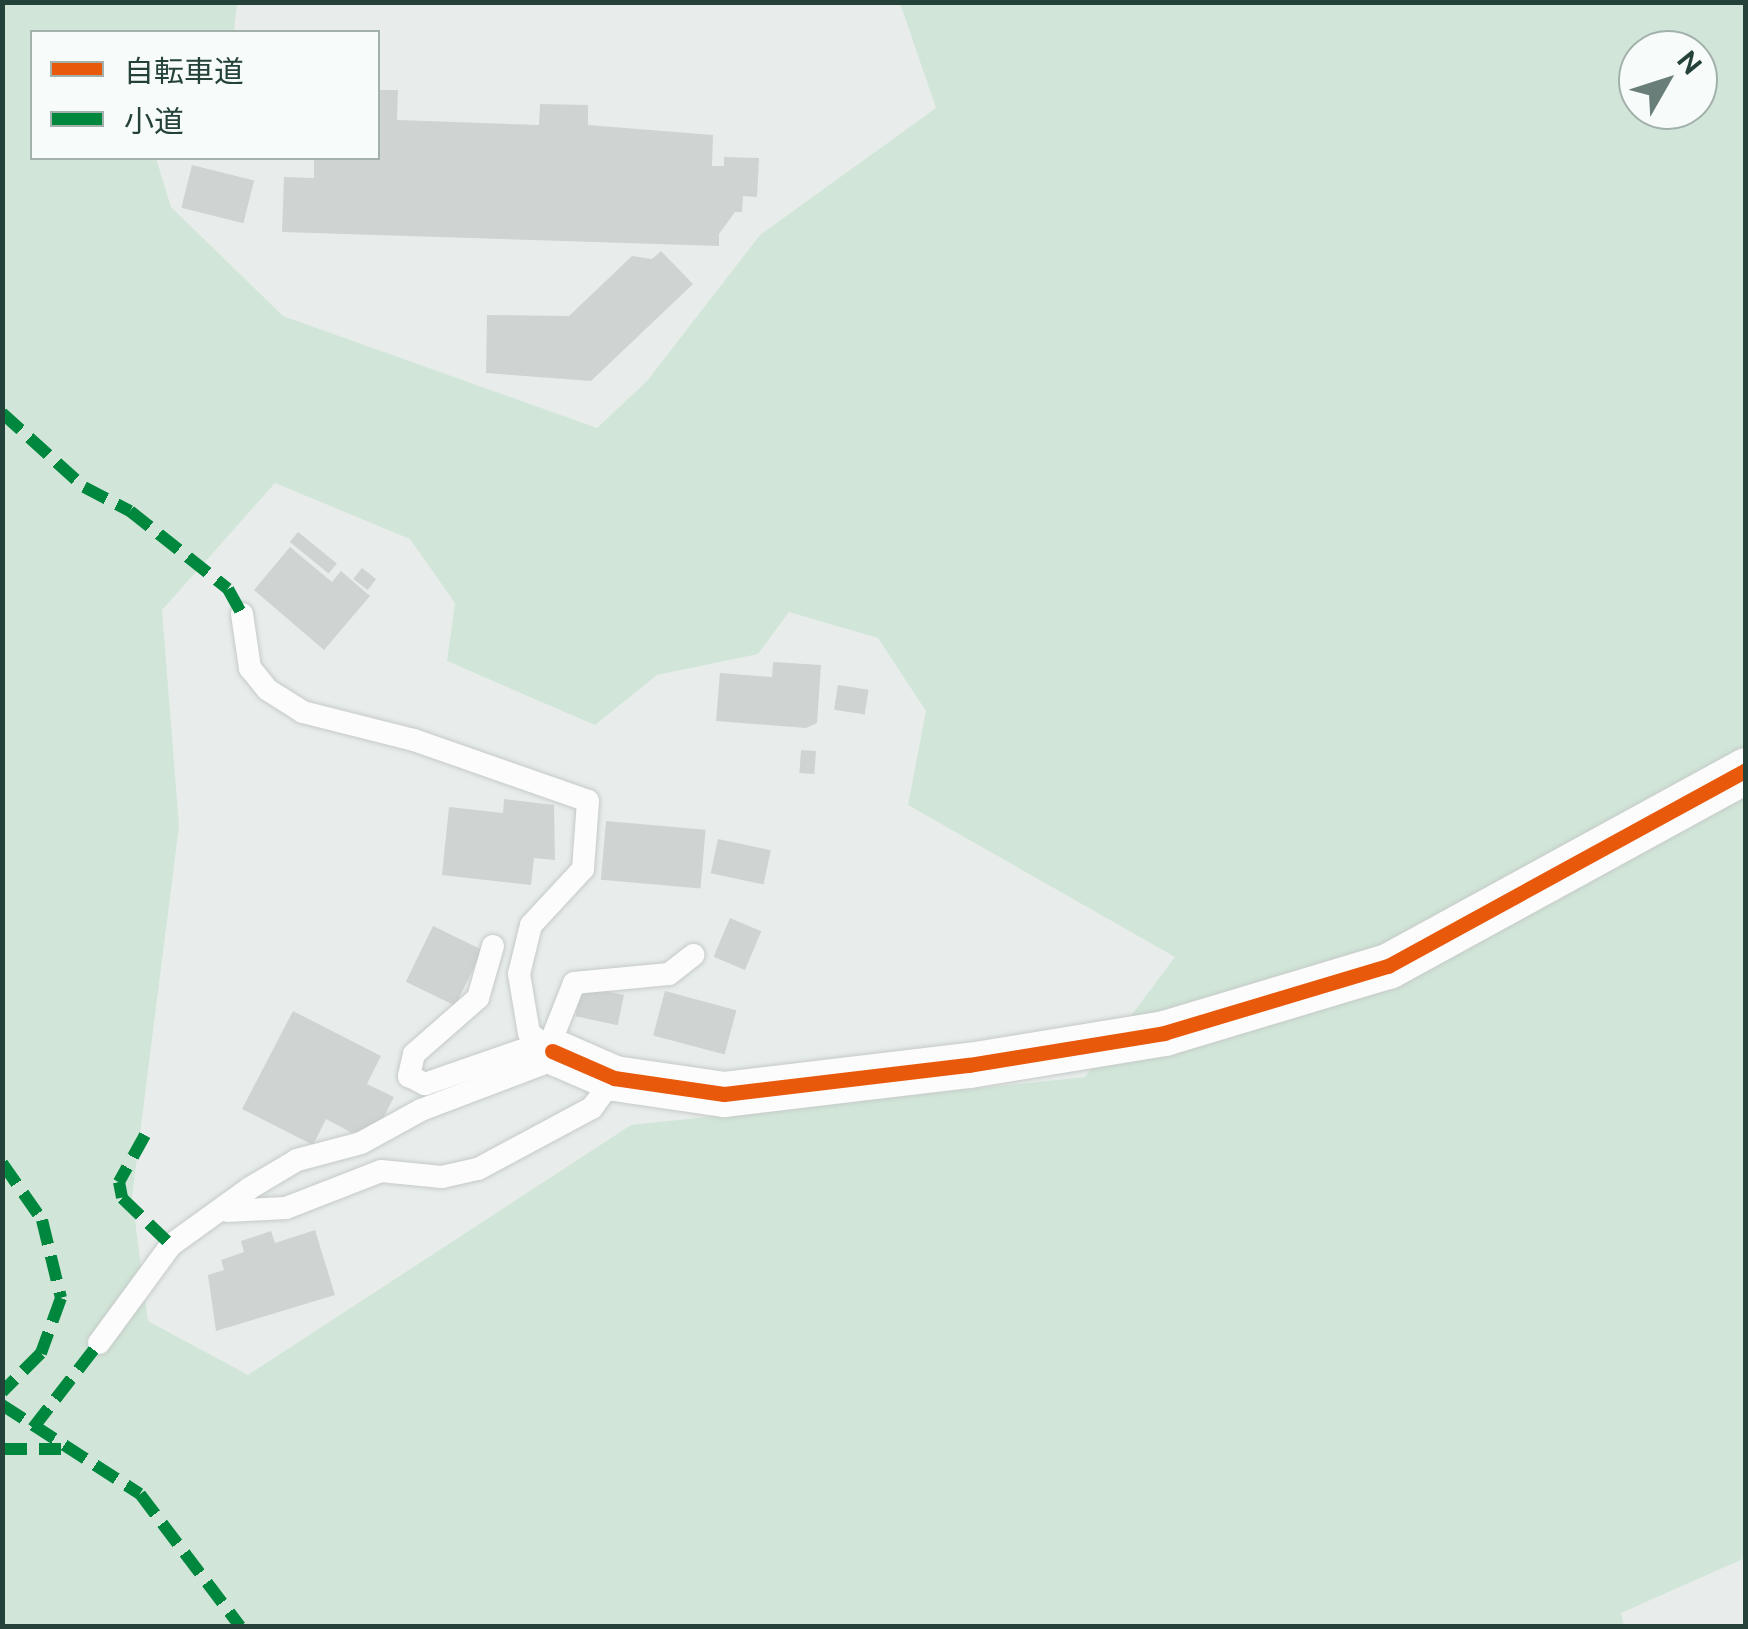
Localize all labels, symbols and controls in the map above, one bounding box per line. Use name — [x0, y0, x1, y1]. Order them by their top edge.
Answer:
legend — [30, 30, 380, 160]
north arrow — [1618, 30, 1718, 130]
text: N — [1672, 44, 1709, 80]
text: 自転車道 — [124, 54, 244, 88]
text: 小道 — [124, 104, 184, 138]

